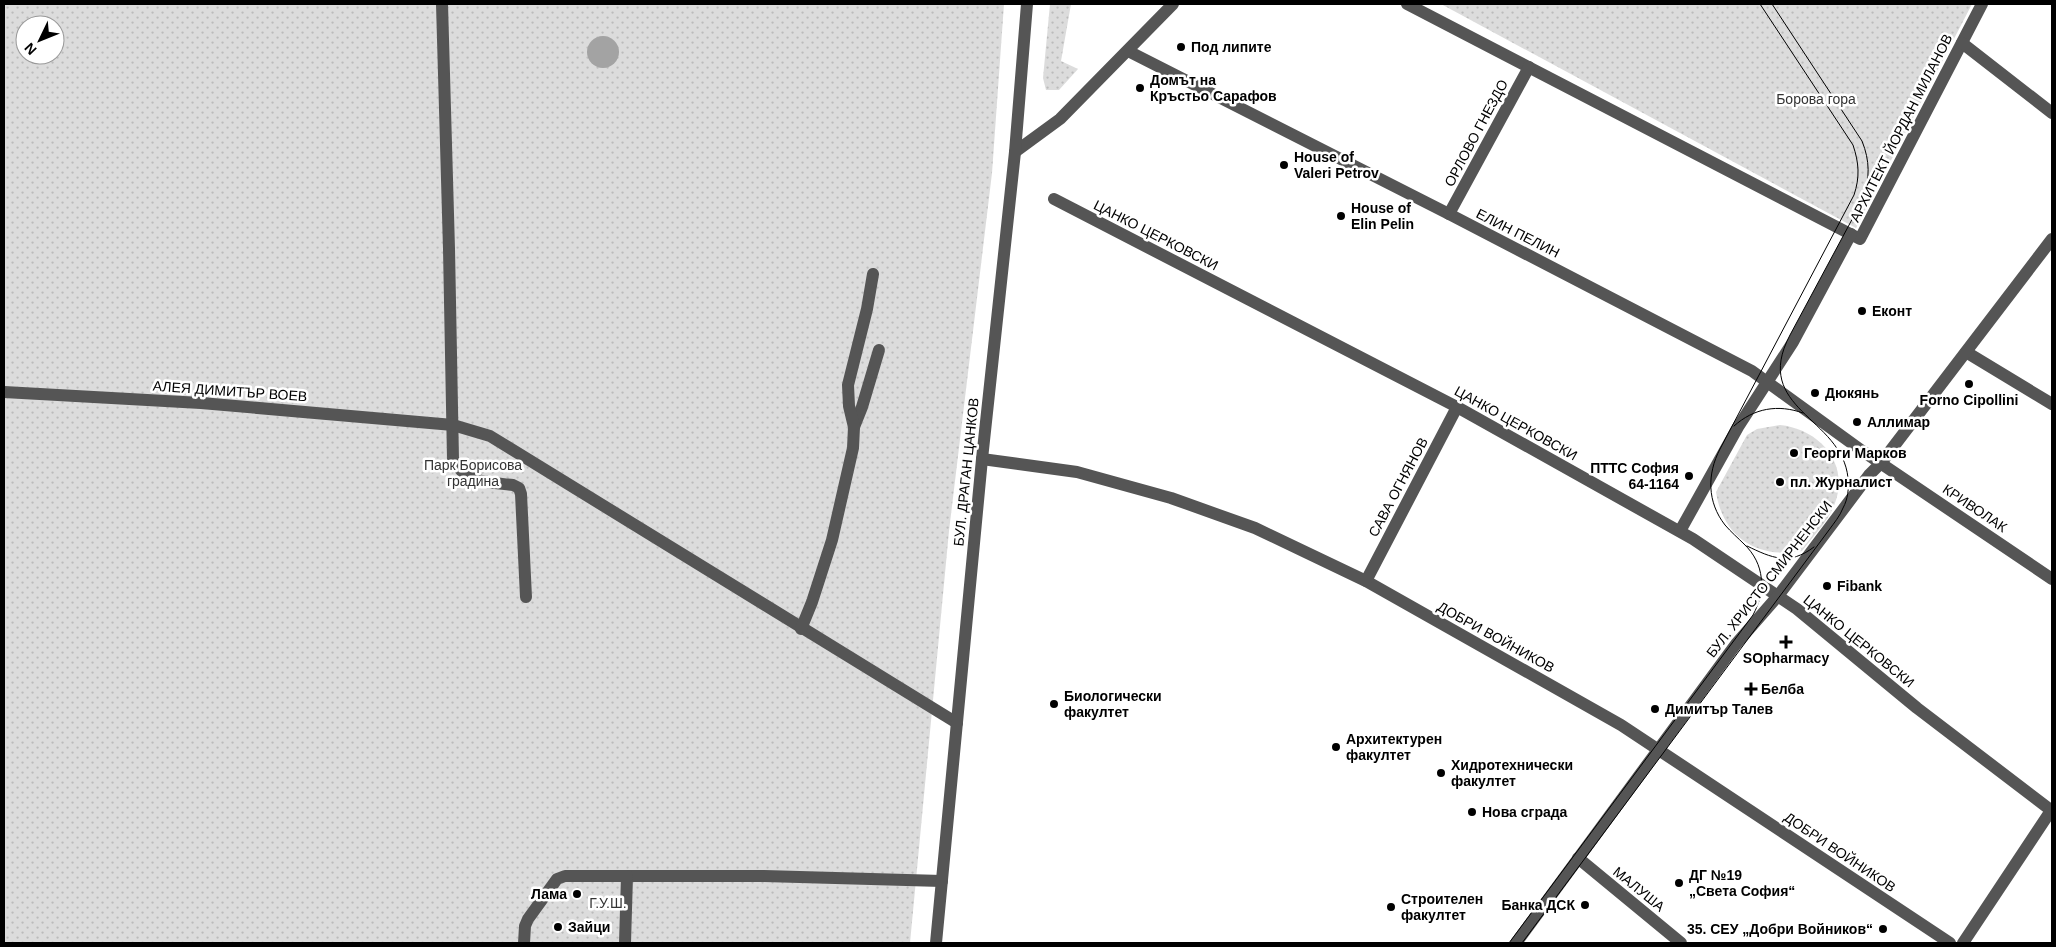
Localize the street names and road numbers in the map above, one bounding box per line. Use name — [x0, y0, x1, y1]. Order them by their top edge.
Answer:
street label: АРХИТЕКТ ЙОРДАН МИЛАНОВ — [1846, 31, 1956, 225]
street label: ОРЛОВО ГНЕЗДО — [1441, 77, 1511, 189]
street label: ЦАНКО ЦЕРКОВСКИ — [1091, 197, 1221, 273]
street label: ЕЛИН ПЕЛИН — [1474, 205, 1562, 261]
street label: АЛЕЯ ДИМИТЪР ВОЕВ — [152, 378, 308, 404]
street label: ЦАНКО ЦЕРКОВСКИ — [1452, 383, 1580, 463]
street label: БУЛ. ДРАГАН ЦАНКОВ — [950, 397, 982, 547]
street label: САВА ОГНЯНОВ — [1365, 435, 1431, 539]
street label: КРИВОЛАК — [1940, 481, 2011, 536]
street label: БУЛ. ХРИСТО СМИРНЕНСКИ — [1703, 498, 1835, 660]
street label: ЦАНКО ЦЕРКОВСКИ — [1800, 591, 1918, 691]
street label: ДОБРИ ВОЙНИКОВ — [1435, 597, 1558, 676]
street label: ДОБРИ ВОЙНИКОВ — [1781, 808, 1899, 895]
street label: МАЛУША — [1610, 863, 1668, 915]

